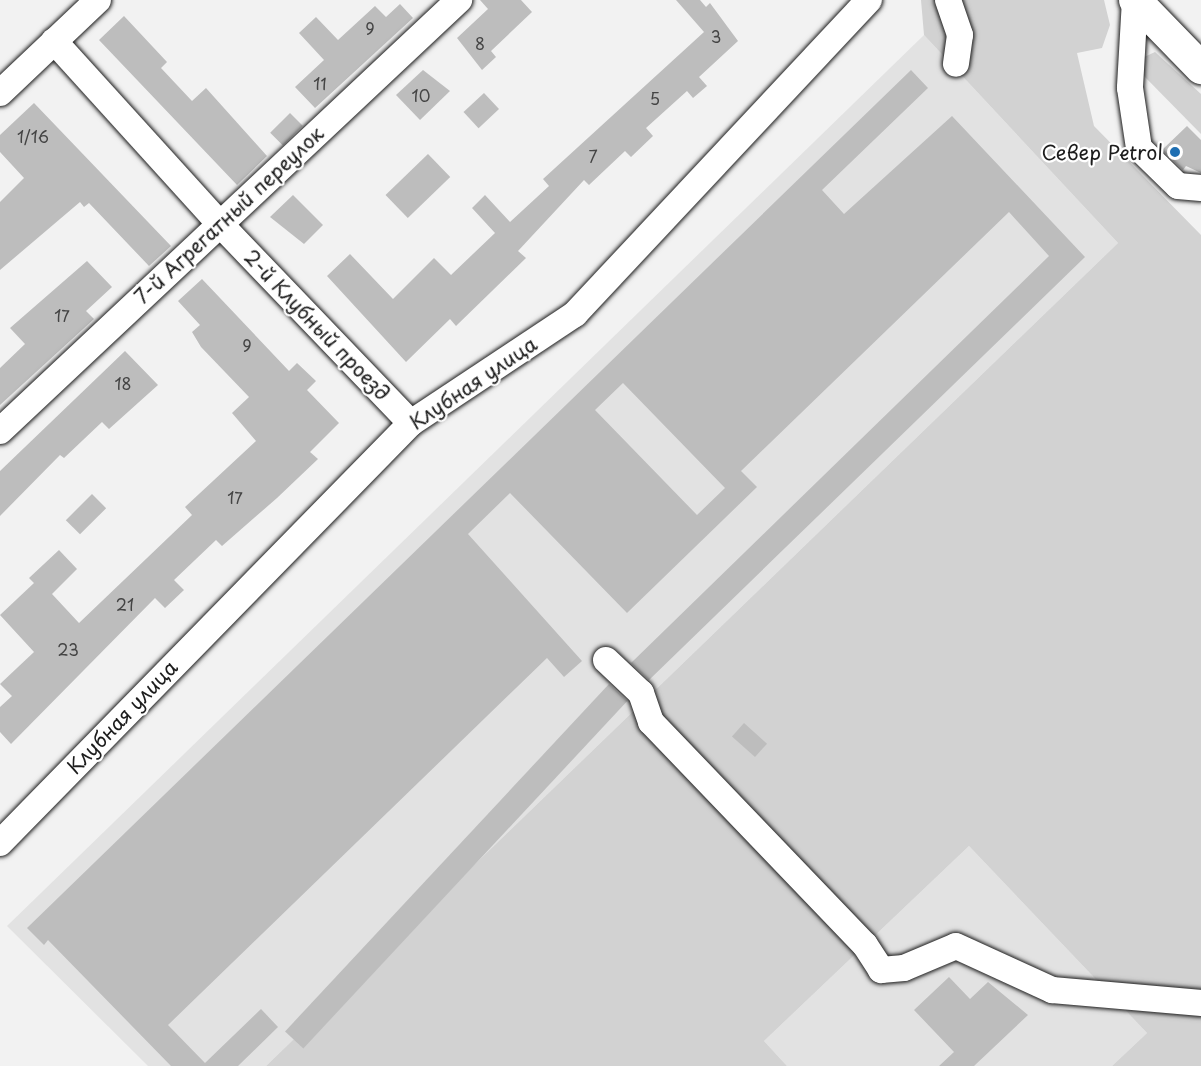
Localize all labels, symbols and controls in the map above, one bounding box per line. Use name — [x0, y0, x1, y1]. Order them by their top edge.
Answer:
house number: 9 — [365, 18, 375, 38]
house number: 3 — [711, 26, 721, 46]
house number: 8 — [475, 33, 485, 53]
house number: 11 — [313, 73, 327, 93]
house number: 10 — [412, 85, 430, 105]
house number: 5 — [650, 88, 660, 108]
street label: 7-й Агрегатный переулок — [130, 121, 328, 309]
house number: 1/16 — [17, 126, 49, 146]
place label: Север Petrol — [1041, 140, 1163, 164]
marker: Север Petrol — [1168, 145, 1182, 159]
house number: 7 — [588, 146, 598, 166]
street label: 2-й Клубный проезд — [238, 244, 396, 406]
house number: 17 — [54, 305, 70, 325]
street label: Клубная улица — [404, 331, 542, 435]
house number: 9 — [242, 335, 252, 355]
house number: 18 — [114, 373, 132, 393]
house number: 17 — [227, 487, 243, 507]
house number: 21 — [116, 594, 134, 614]
house number: 23 — [57, 639, 79, 659]
street label: Клубная улица — [61, 655, 183, 779]

